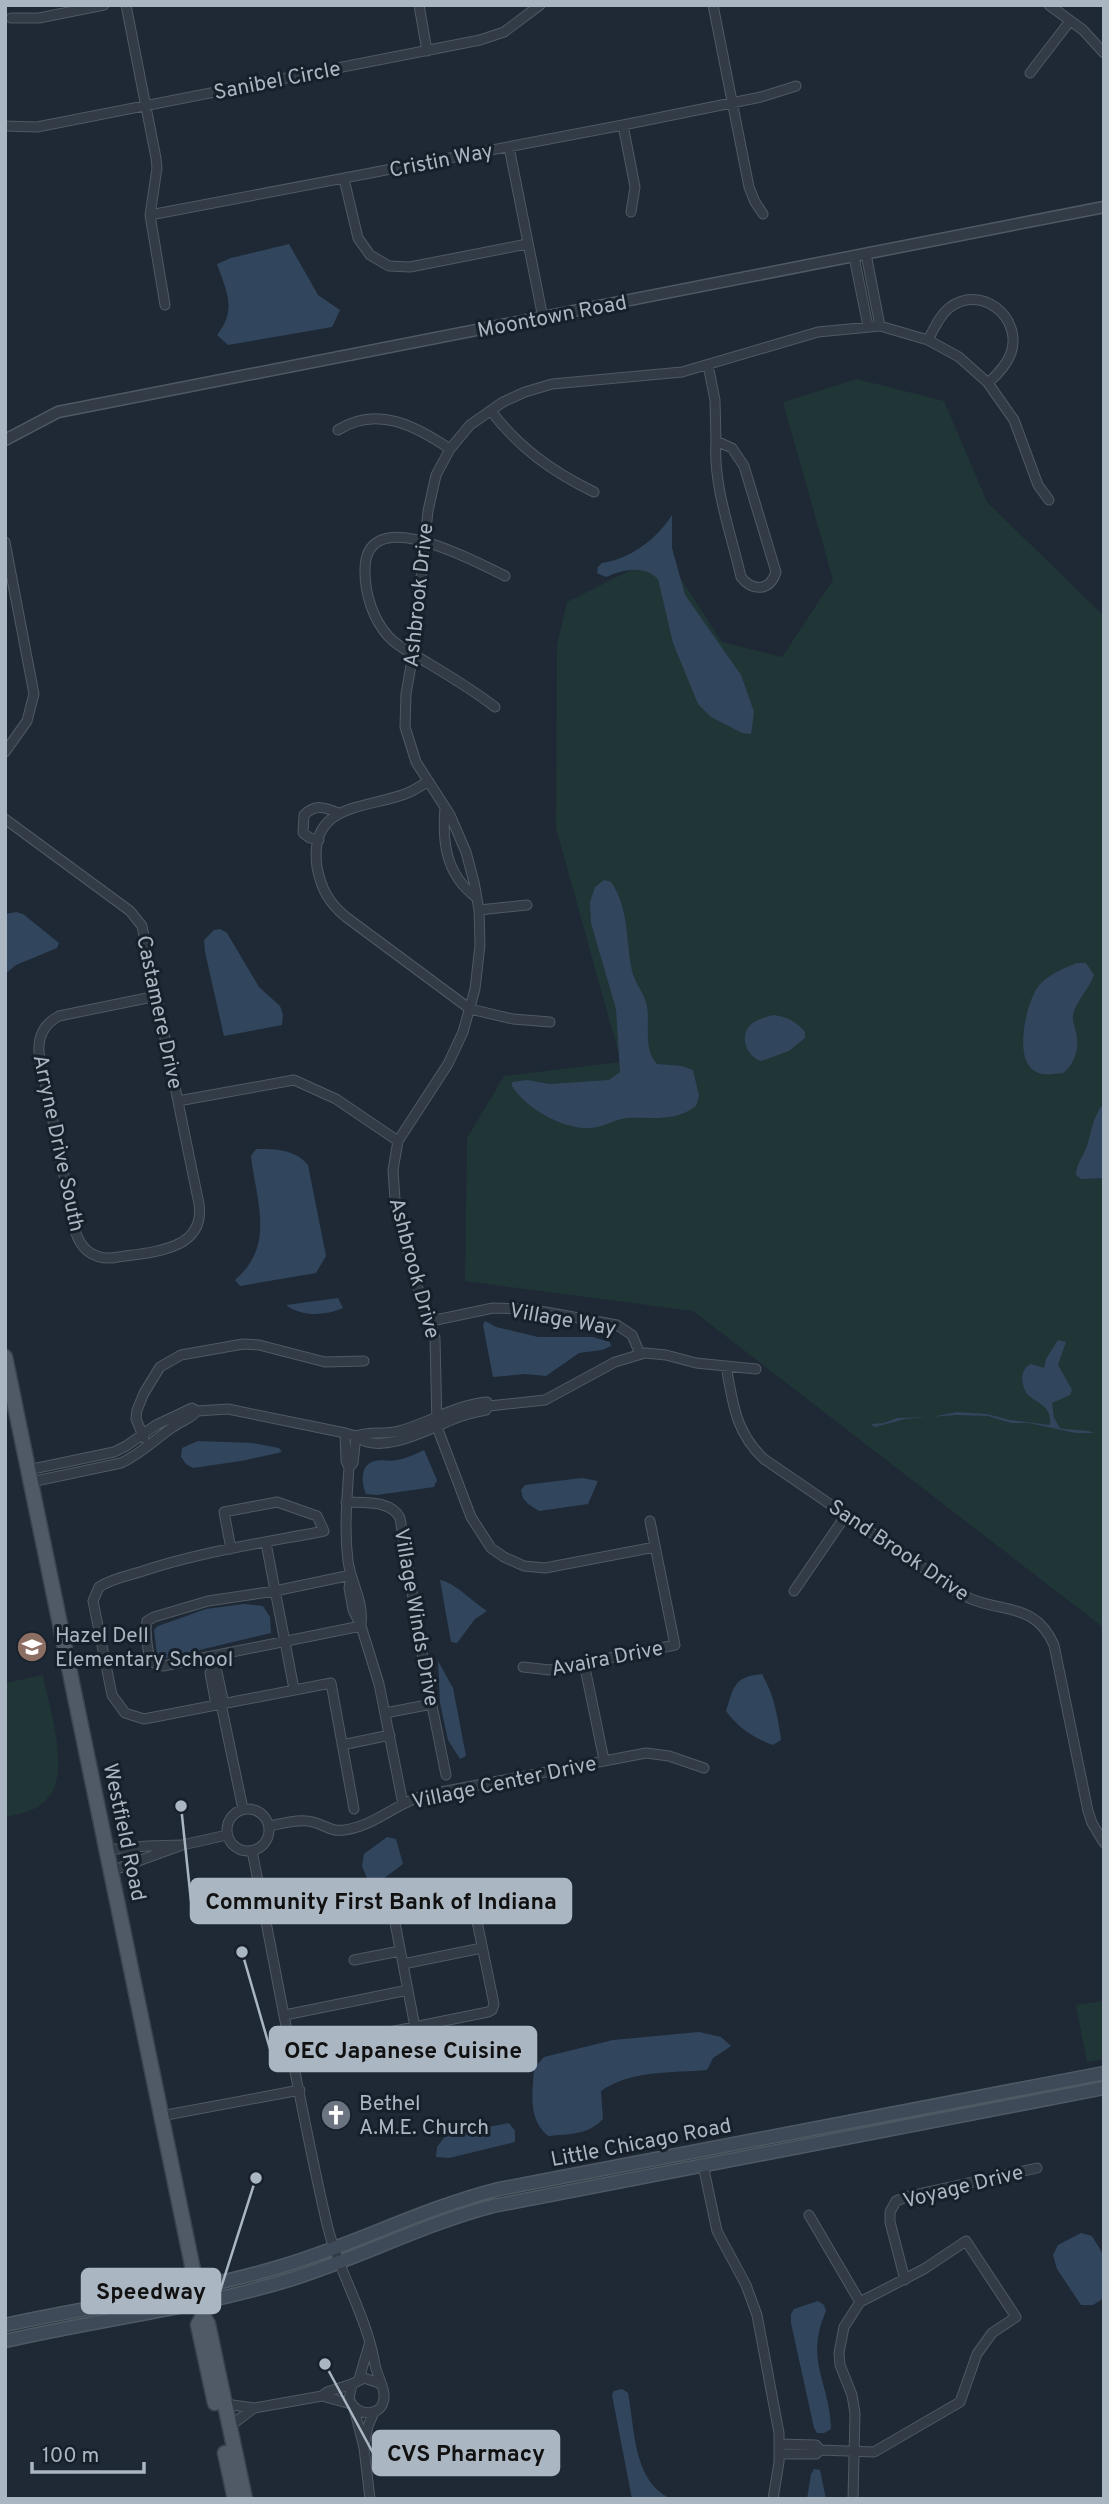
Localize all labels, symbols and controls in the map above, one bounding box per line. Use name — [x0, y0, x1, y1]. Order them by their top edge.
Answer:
street label: Sanibel Circle — [211, 56, 343, 107]
street label: Cristin Way — [387, 138, 495, 185]
street label: Moontown Road — [475, 290, 629, 345]
street label: Ashbrook Drive — [398, 522, 440, 669]
street label: Castamere Drive — [129, 933, 188, 1092]
street label: Arryne Drive South — [26, 1052, 89, 1234]
street label: Ashbrook Drive — [382, 1195, 445, 1342]
street label: Village Way — [507, 1298, 618, 1343]
street label: Sand Brook Drive — [823, 1494, 974, 1608]
street label: Village Winds Drive — [387, 1526, 444, 1708]
place label: Hazel Dell Elementary School — [55, 1623, 233, 1674]
school or university icon: Hazel Dell Elementary School — [15, 1630, 49, 1664]
street label: Avaira Drive — [549, 1635, 666, 1684]
street label: Village Center Drive — [409, 1751, 599, 1816]
street label: Westfield Road — [96, 1761, 151, 1904]
callout: Community First Bank of Indiana — [191, 1879, 571, 1923]
text: Community First Bank of Indiana — [205, 1889, 557, 1918]
callout: OEC Japanese Cuisine — [270, 2027, 536, 2071]
text: OEC Japanese Cuisine — [284, 2038, 522, 2067]
place label: Bethel A.M.E. Church — [359, 2091, 489, 2142]
church icon: Bethel A.M.E. Church — [319, 2098, 353, 2132]
street label: Little Chicago Road — [549, 2113, 734, 2174]
street label: Voyage Drive — [900, 2159, 1026, 2215]
callout: Speedway — [82, 2269, 220, 2313]
text: Speedway — [96, 2279, 206, 2308]
scale bar — [32, 2430, 144, 2474]
callout: CVS Pharmacy — [373, 2431, 559, 2475]
text: CVS Pharmacy — [387, 2441, 545, 2470]
text: 100 m — [42, 2443, 99, 2470]

